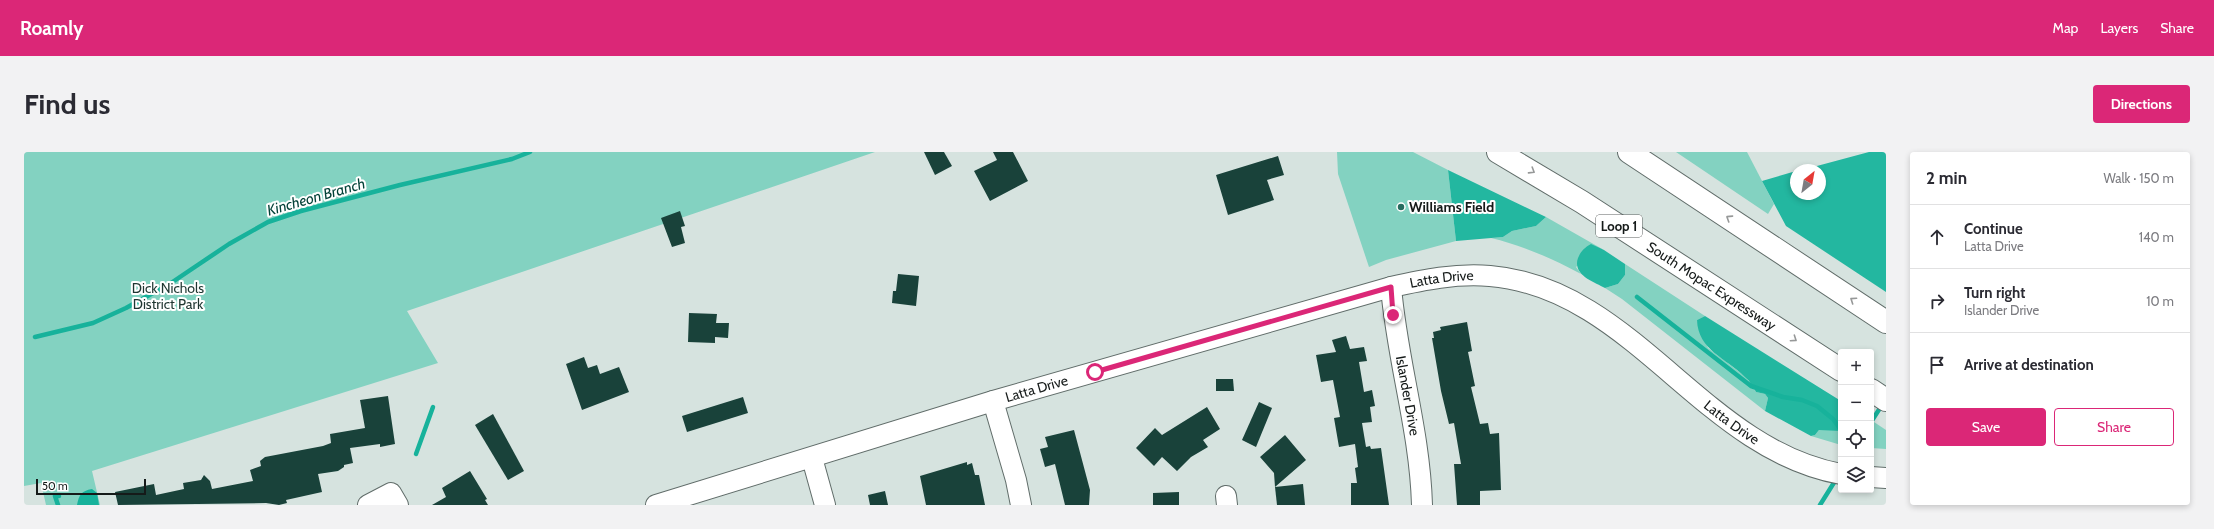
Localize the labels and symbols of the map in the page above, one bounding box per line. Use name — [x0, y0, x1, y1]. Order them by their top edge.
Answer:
north arrow — [1790, 164, 1826, 200]
one-way arrow — [1528, 166, 1535, 173]
water label: Kincheon Branch — [265, 174, 367, 220]
place label: Williams Field — [1409, 198, 1494, 216]
marker: Williams Field — [1396, 202, 1406, 212]
road number: Loop 1 — [1596, 215, 1642, 237]
one-way arrow — [1726, 215, 1733, 223]
street label: South Mopac Expressway — [1643, 237, 1779, 334]
street label: Latta Drive — [1408, 266, 1474, 292]
park label: Dick Nichols District Park — [132, 279, 204, 313]
one-way arrow — [1851, 298, 1858, 305]
route end — [1384, 306, 1402, 324]
one-way arrow — [1789, 334, 1796, 341]
street label: Islander Drive — [1392, 354, 1424, 437]
route start — [1086, 363, 1104, 381]
street label: Latta Drive — [1003, 371, 1070, 406]
street label: Latta Drive — [1700, 396, 1763, 449]
scale bar — [36, 477, 146, 496]

